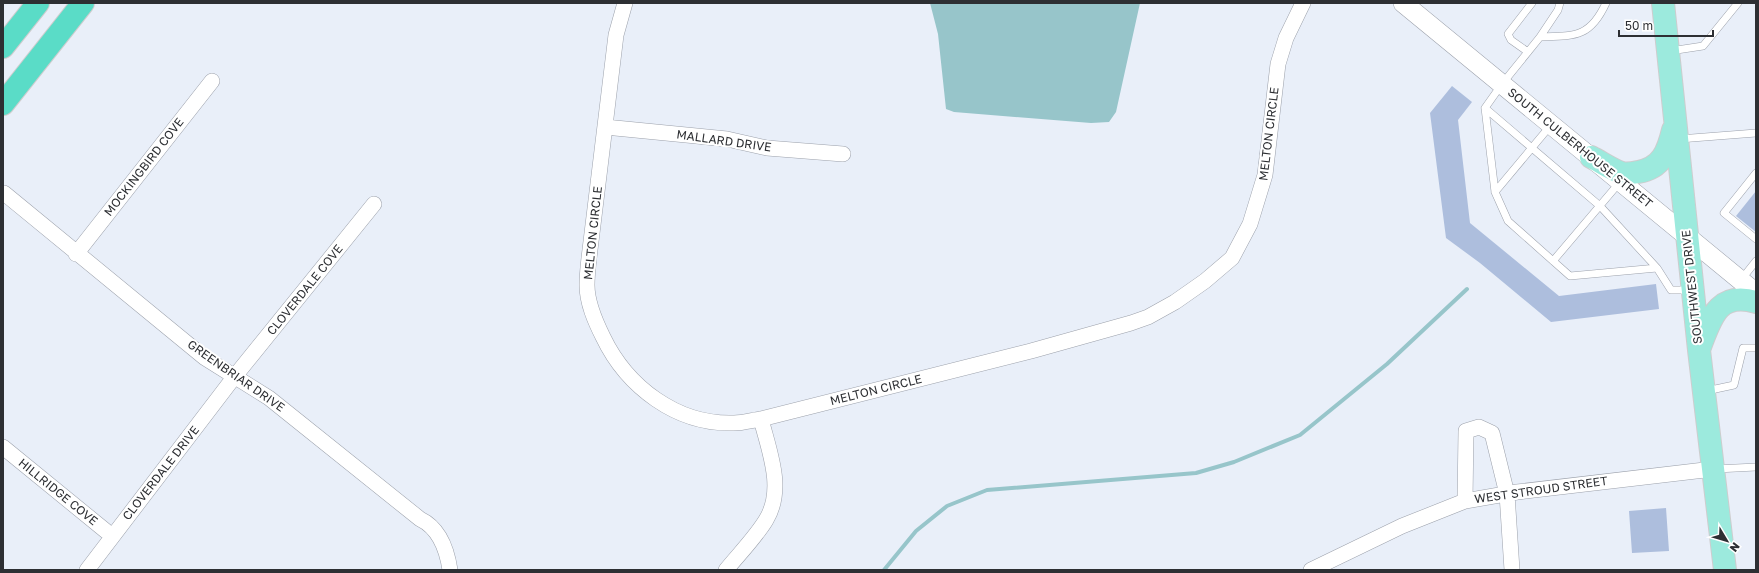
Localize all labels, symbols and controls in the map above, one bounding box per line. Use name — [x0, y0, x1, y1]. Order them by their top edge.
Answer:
scale bar — [1619, 12, 1713, 38]
text: 50 m — [1625, 18, 1653, 33]
street label: SOUTH CULBERHOUSE STREET — [1505, 84, 1656, 211]
street label: MELTON CIRCLE — [1255, 86, 1282, 182]
street label: MOCKINGBIRD COVE — [101, 115, 187, 219]
street label: MALLARD DRIVE — [676, 126, 772, 155]
street label: MELTON CIRCLE — [580, 185, 605, 281]
street label: SOUTHWEST DRIVE — [1678, 229, 1705, 345]
street label: CLOVERDALE COVE — [263, 241, 346, 338]
street label: GREENBRIAR DRIVE — [185, 336, 288, 415]
street label: MELTON CIRCLE — [828, 371, 923, 408]
street label: CLOVERDALE DRIVE — [119, 422, 202, 523]
street label: HILLRIDGE COVE — [16, 455, 101, 528]
street label: WEST STROUD STREET — [1473, 473, 1609, 506]
north arrow — [1707, 521, 1747, 561]
text: N — [1728, 540, 1743, 555]

